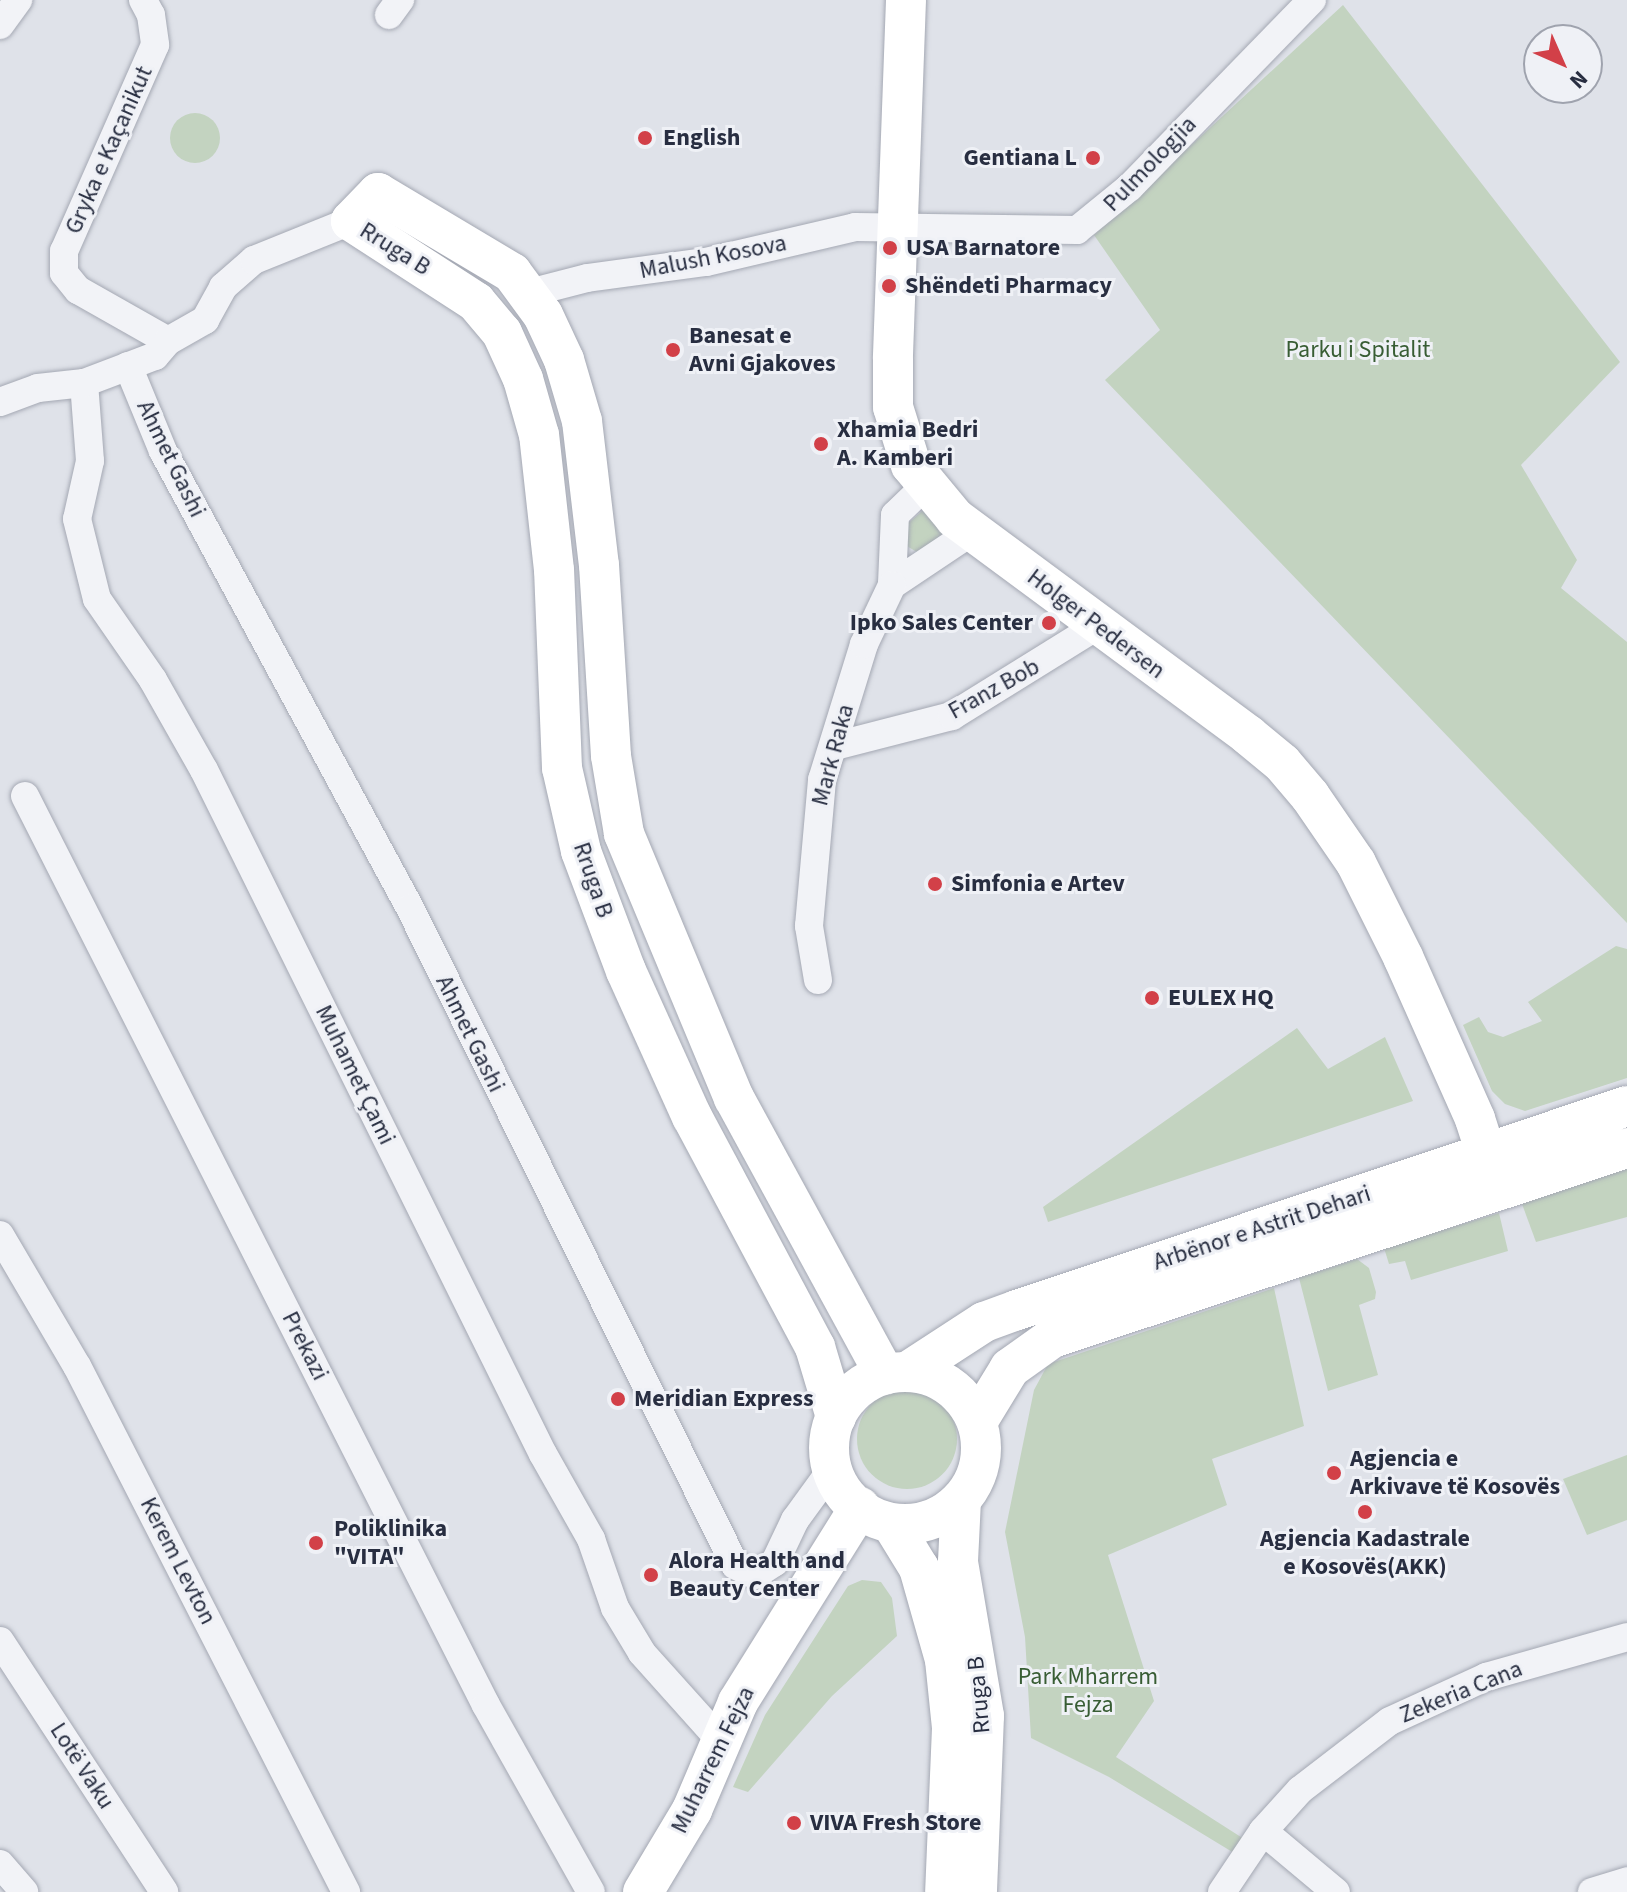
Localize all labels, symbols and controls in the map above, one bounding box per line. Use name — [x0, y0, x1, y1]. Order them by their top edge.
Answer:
north arrow — [1523, 24, 1603, 104]
street label: Gryka e Kaçanikut — [59, 62, 159, 238]
text: N — [1562, 63, 1595, 96]
street label: Pulmologjia — [1097, 110, 1203, 218]
place label: English — [663, 124, 741, 152]
marker: English — [634, 127, 656, 149]
place label: Gentiana L — [963, 144, 1077, 172]
marker: Gentiana L — [1084, 149, 1102, 167]
street label: Rruga B — [354, 216, 436, 282]
street label: Malush Kosova — [637, 229, 789, 285]
place label: USA Barnatore — [906, 234, 1060, 262]
marker: USA Barnatore — [881, 239, 899, 257]
place label: Shëndeti Pharmacy — [905, 272, 1112, 300]
marker: Shëndeti Pharmacy — [880, 277, 898, 295]
place label: Banesat e Avni Gjakoves — [689, 322, 836, 378]
park label: Parku i Spitalit — [1286, 336, 1430, 364]
marker: Banesat e Avni Gjakoves — [664, 341, 682, 359]
street label: Ahmet Gashi — [130, 396, 212, 522]
place label: Xhamia Bedri A. Kamberi — [837, 416, 978, 472]
marker: Xhamia Bedri A. Kamberi — [812, 435, 830, 453]
street label: Holger Pedersen — [1021, 563, 1171, 685]
place label: Ipko Sales Center — [850, 609, 1033, 637]
marker: Ipko Sales Center — [1040, 614, 1058, 632]
street label: Franz Bob — [943, 652, 1045, 726]
street label: Mark Raka — [806, 701, 860, 809]
street label: Rruga B — [567, 839, 619, 921]
place label: Simfonia e Artev — [951, 870, 1125, 898]
marker: Simfonia e Artev — [926, 875, 944, 893]
street label: Ahmet Gashi — [429, 971, 511, 1097]
place label: EULEX HQ — [1168, 984, 1274, 1012]
marker: EULEX HQ — [1143, 989, 1161, 1007]
street label: Muhamet Çami — [309, 1001, 401, 1149]
street label: Arbënor e Astrit Dehari — [1150, 1179, 1374, 1277]
street label: Prekazi — [276, 1307, 334, 1385]
place label: Meridian Express — [634, 1385, 814, 1413]
marker: Meridian Express — [609, 1390, 627, 1408]
place label: Agjencia e Arkivave të Kosovës — [1350, 1445, 1560, 1501]
marker: Agjencia e Arkivave të Kosovës — [1325, 1464, 1343, 1482]
street label: Kerem Levton — [134, 1493, 222, 1629]
marker: Agjencia Kadastrale e Kosovës(AKK) — [1356, 1503, 1374, 1521]
place label: Poliklinika "VITA" — [334, 1515, 447, 1571]
place label: Agjencia Kadastrale e Kosovës(AKK) — [1260, 1525, 1470, 1581]
marker: Poliklinika "VITA" — [305, 1532, 327, 1554]
place label: Alora Health and Beauty Center — [669, 1547, 845, 1603]
marker: Alora Health and Beauty Center — [640, 1564, 662, 1586]
street label: Zekeria Cana — [1395, 1654, 1527, 1730]
street label: Rruga B — [961, 1655, 997, 1735]
park label: Park Mharrem Fejza — [1018, 1663, 1158, 1719]
street label: Muharrem Fejza — [665, 1682, 761, 1838]
street label: Lotë Vaku — [44, 1717, 120, 1815]
place label: VIVA Fresh Store — [810, 1809, 981, 1837]
marker: VIVA Fresh Store — [785, 1814, 803, 1832]

